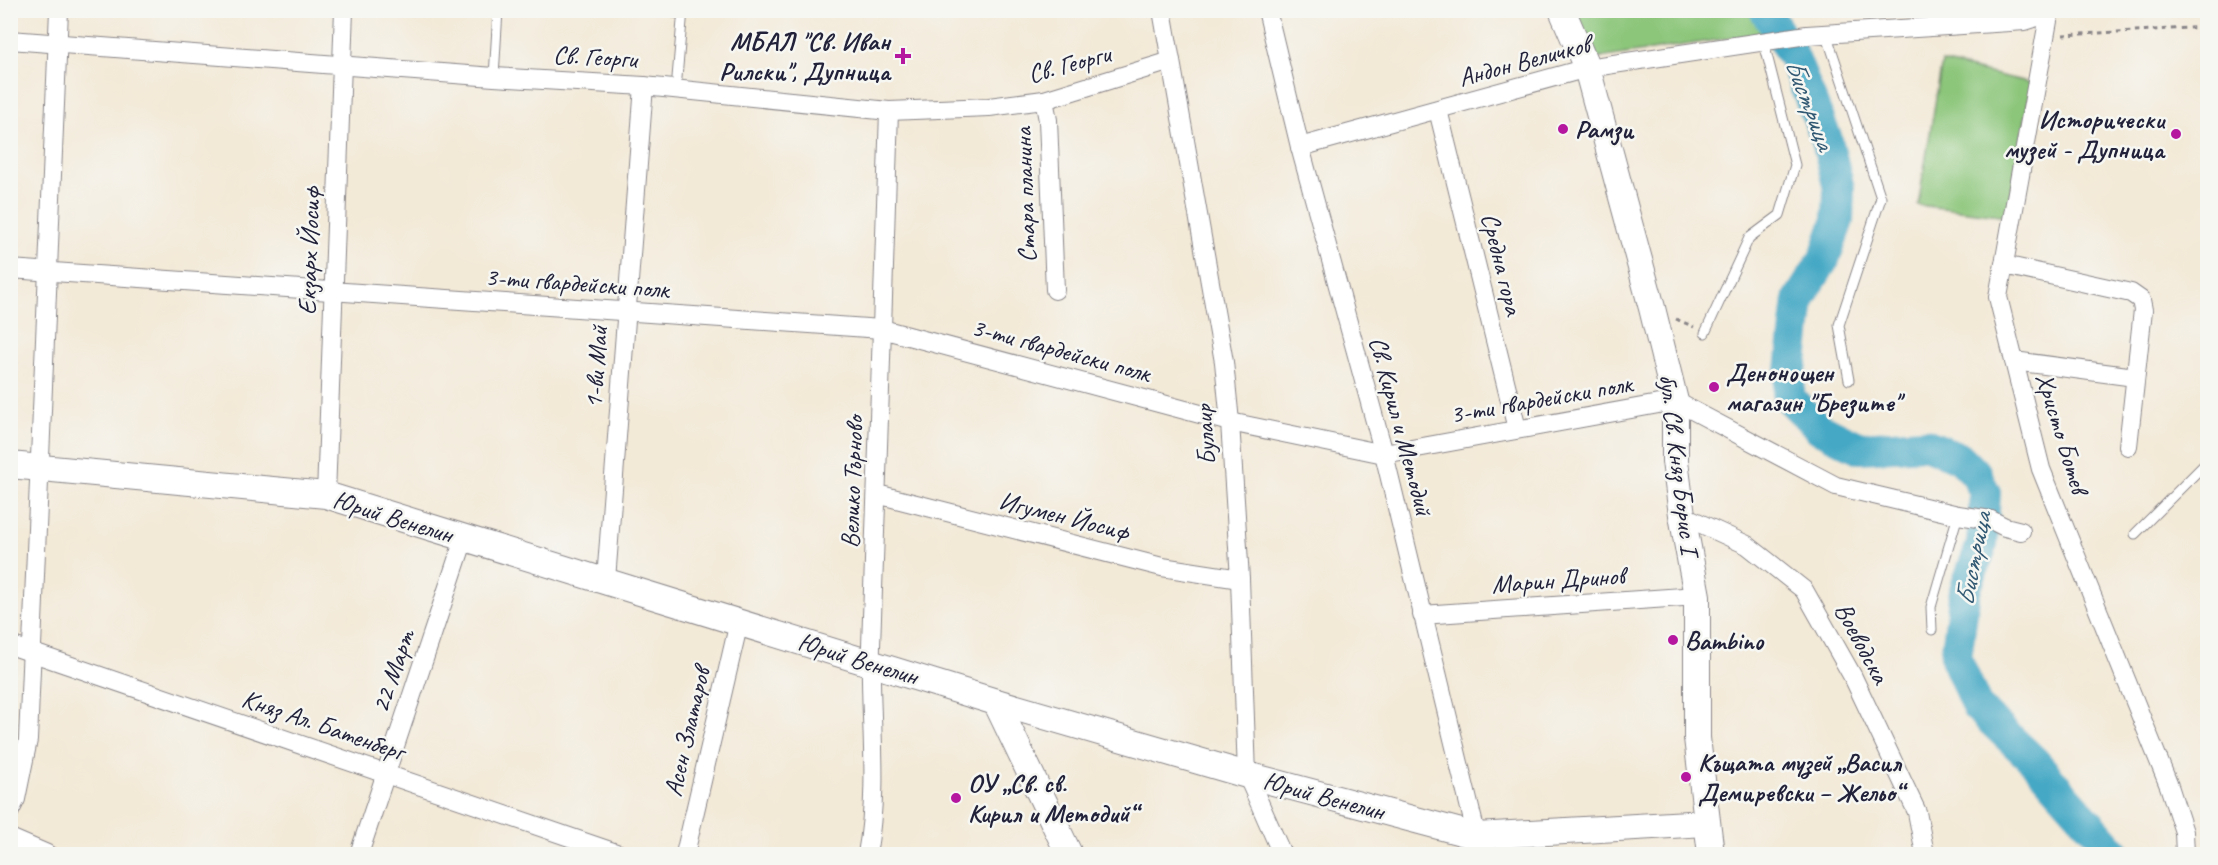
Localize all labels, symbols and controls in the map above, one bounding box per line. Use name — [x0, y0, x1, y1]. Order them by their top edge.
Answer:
place label: МБАЛ "Св. Иван Рилски", Дупница — [719, 25, 893, 88]
street label: Андон Величков — [1455, 26, 1599, 94]
street label: Св. Георги — [1024, 37, 1116, 91]
street label: Св. Георги — [552, 38, 640, 76]
marker: МБАЛ "Св. Иван Рилски", Дупница — [894, 47, 912, 65]
water label: Бистрица — [1777, 54, 1844, 157]
place label: Исторически музей - Дупница — [2004, 103, 2167, 166]
place label: Рамзи — [1575, 113, 1635, 146]
marker: Рамзи — [1556, 122, 1570, 136]
street label: Стара планина — [1006, 125, 1044, 263]
marker: Исторически музей - Дупница — [2169, 127, 2183, 141]
street label: Екзарх Йосиф — [290, 185, 328, 315]
street label: Средна гора — [1473, 209, 1531, 320]
street label: 3-ти гвардейски полк — [484, 260, 672, 306]
street label: 3-ти гвардейски полк — [968, 310, 1157, 390]
street label: 1-ви Май — [577, 322, 616, 409]
street label: Св. Кирил и Методий — [1361, 333, 1441, 521]
place label: Денонощен магазин "Брезите" — [1726, 356, 1906, 419]
street label: 3-ти гвардейски полк — [1448, 366, 1637, 431]
street label: Христо Ботев — [2028, 369, 2097, 501]
street label: бул. Св. Княз Борис I — [1652, 372, 1707, 561]
marker: Денонощен магазин "Брезите" — [1707, 380, 1721, 394]
street label: Булаир — [1186, 401, 1224, 466]
street label: Велико Търново — [833, 412, 871, 549]
street label: Юрий Венелин — [329, 483, 459, 552]
street label: Игумен Йосиф — [995, 484, 1134, 548]
water label: Бистрица — [1947, 507, 1999, 609]
street label: Марин Дринов — [1490, 559, 1630, 601]
street label: Воеводска — [1827, 597, 1898, 691]
street label: 22 Март — [363, 623, 423, 717]
place label: Bambino — [1685, 624, 1765, 657]
street label: Юрий Венелин — [794, 625, 924, 694]
marker: Bambino — [1666, 633, 1680, 647]
street label: Асен Златаров — [656, 659, 719, 800]
street label: Княз Ал. Батенберг — [238, 682, 412, 769]
place label: Къщата музей „Васил Демиревски – Жельо“ — [1698, 746, 1908, 809]
street label: Юрий Венелин — [1260, 764, 1390, 829]
place label: ОУ „Св. св. Кирил и Методий“ — [968, 767, 1142, 830]
marker: Къщата музей „Васил Демиревски – Жельо“ — [1679, 770, 1693, 784]
marker: ОУ „Св. св. Кирил и Методий“ — [949, 791, 963, 805]

